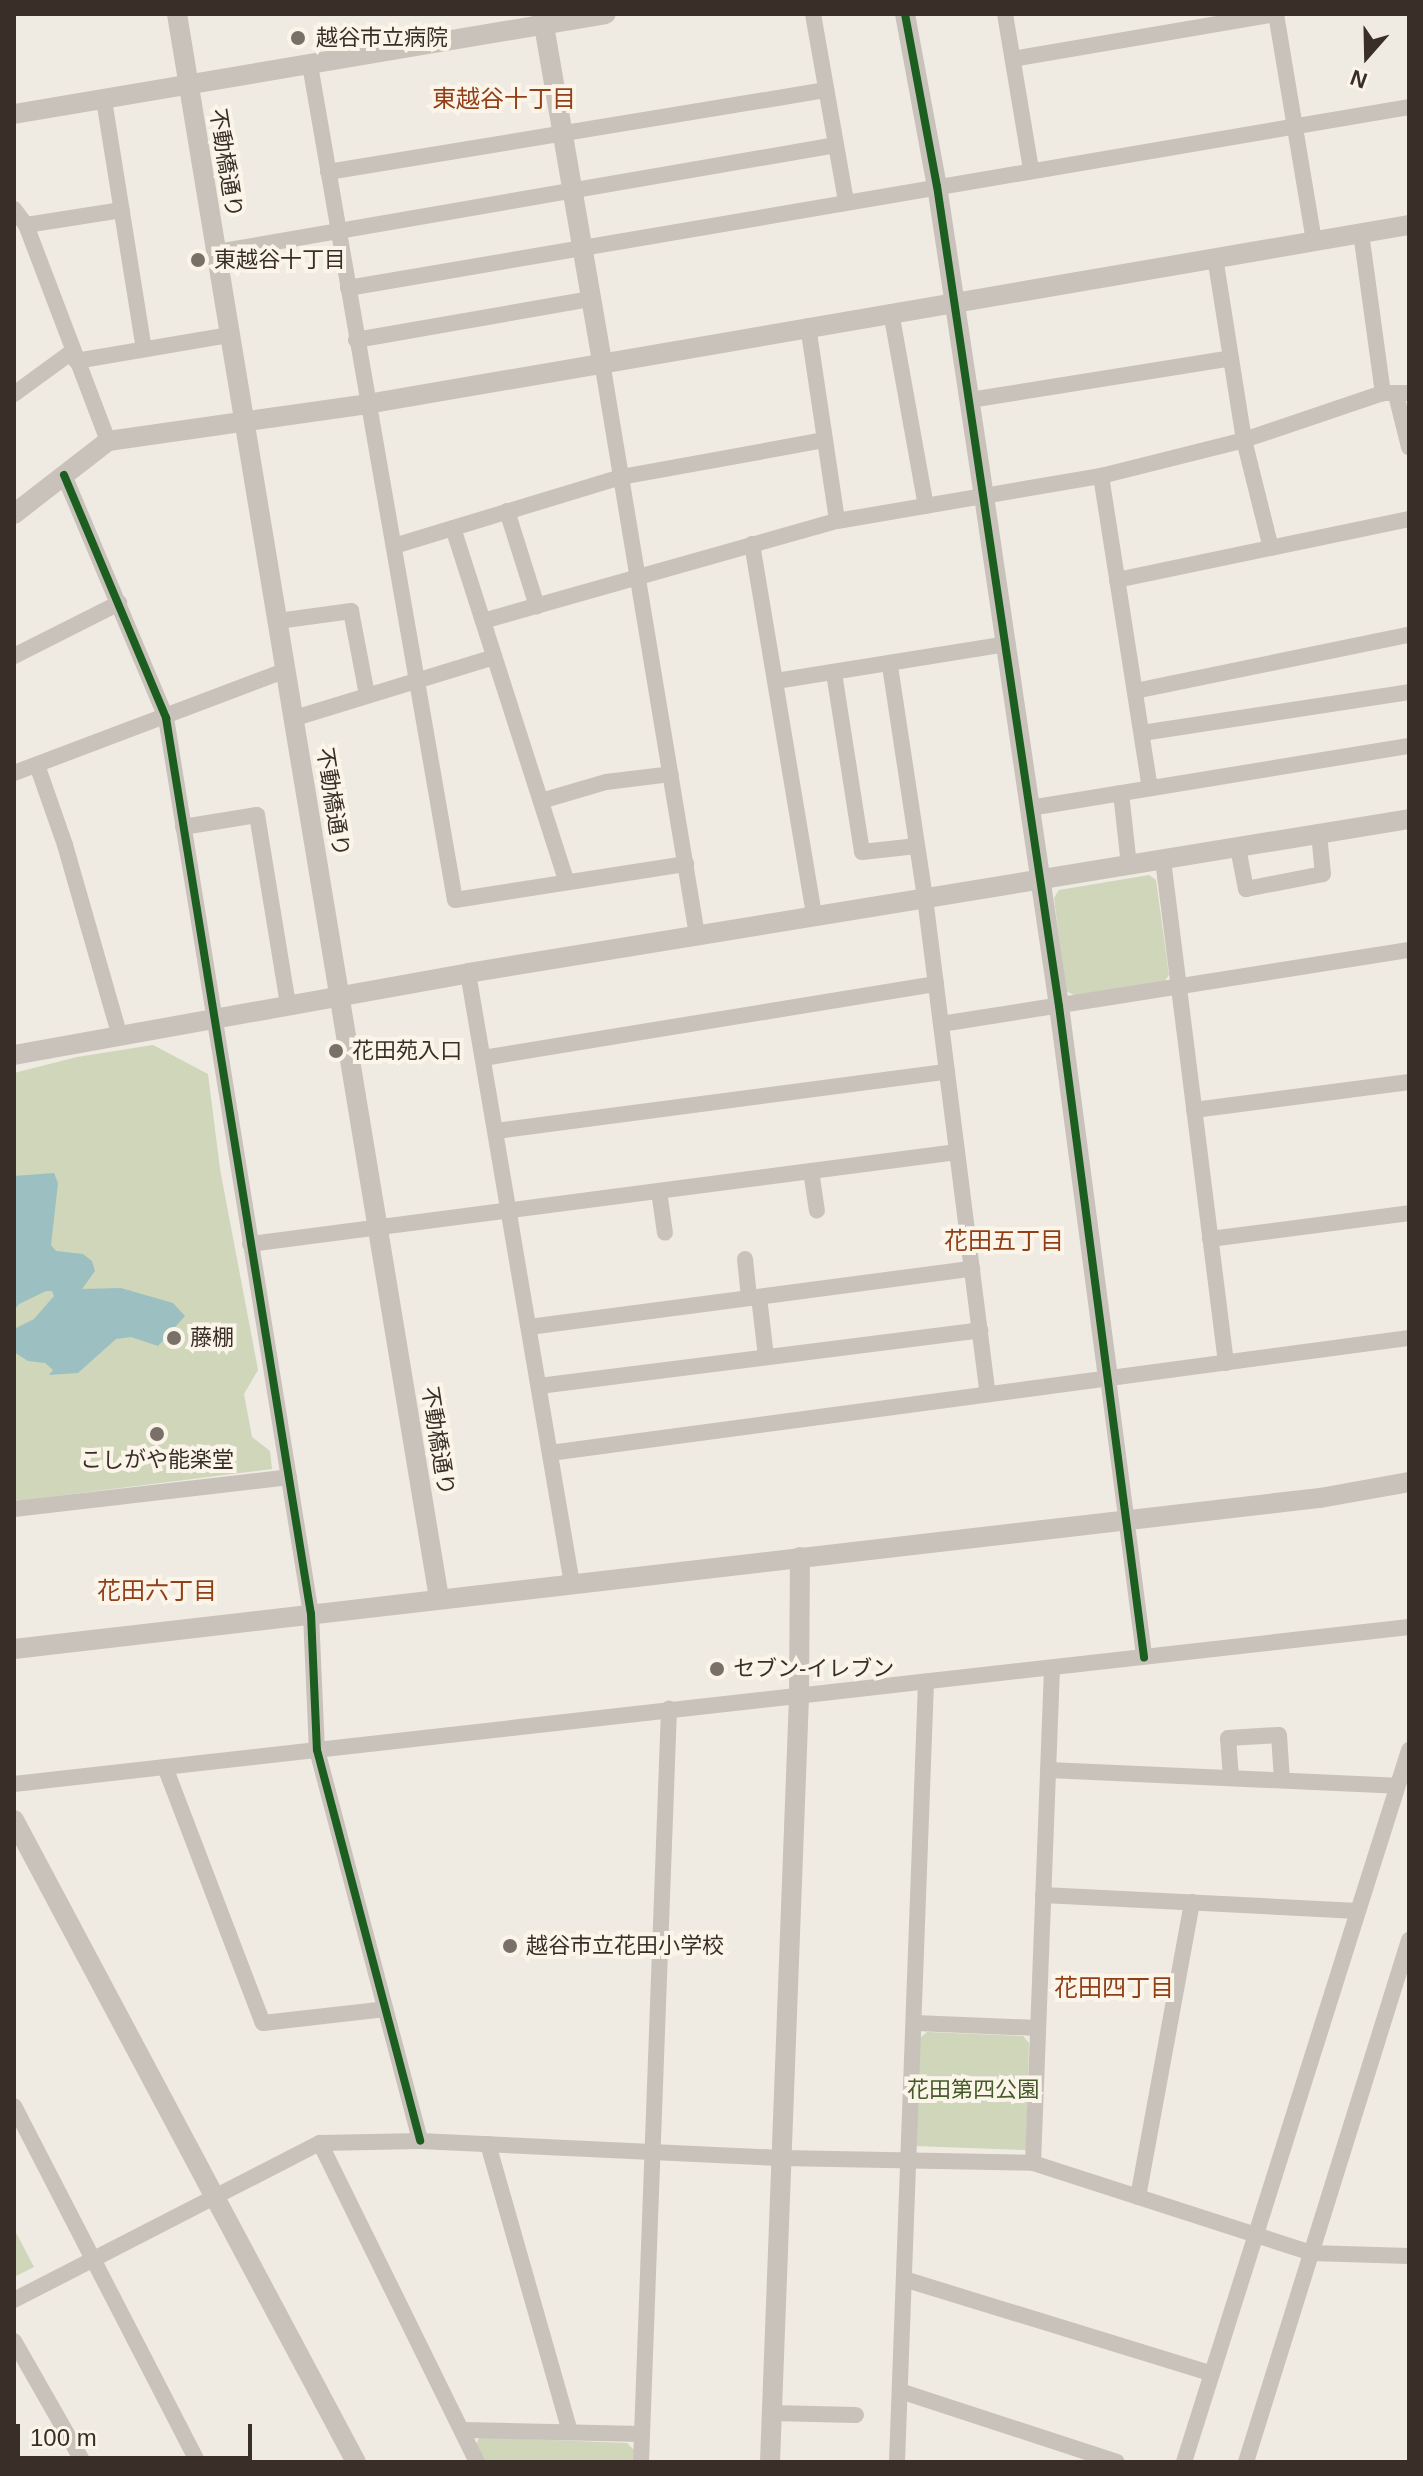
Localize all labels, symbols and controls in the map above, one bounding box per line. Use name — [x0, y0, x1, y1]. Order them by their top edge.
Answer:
north arrow — [1327, 16, 1407, 96]
place label: 越谷市立病院 — [316, 25, 448, 51]
marker: 越谷市立病院 — [287, 27, 309, 49]
text: N — [1347, 65, 1370, 93]
district label: 東越谷十丁目 — [432, 85, 576, 113]
street label: 不動橋通り — [204, 107, 248, 219]
place label: 東越谷十丁目 — [214, 247, 346, 273]
marker: 東越谷十丁目 — [189, 251, 207, 269]
street label: 不動橋通り — [311, 746, 355, 858]
place label: 花田苑入口 — [352, 1038, 462, 1064]
marker: 花田苑入口 — [327, 1042, 345, 1060]
district label: 花田五丁目 — [944, 1227, 1064, 1255]
place label: 藤棚 — [190, 1325, 234, 1351]
marker: 藤棚 — [165, 1329, 183, 1347]
street label: 不動橋通り — [416, 1385, 460, 1497]
marker: こしがや能楽堂 — [148, 1425, 166, 1443]
place label: こしがや能楽堂 — [80, 1447, 234, 1473]
district label: 花田六丁目 — [97, 1577, 217, 1605]
place label: セブン-イレブン — [733, 1656, 894, 1682]
marker: セブン-イレブン — [708, 1660, 726, 1678]
place label: 越谷市立花田小学校 — [526, 1933, 724, 1959]
marker: 越谷市立花田小学校 — [501, 1937, 519, 1955]
district label: 花田四丁目 — [1054, 1974, 1174, 2002]
park label: 花田第四公園 — [907, 2077, 1039, 2103]
scale bar — [20, 2408, 256, 2458]
text: 100 m — [30, 2424, 97, 2451]

